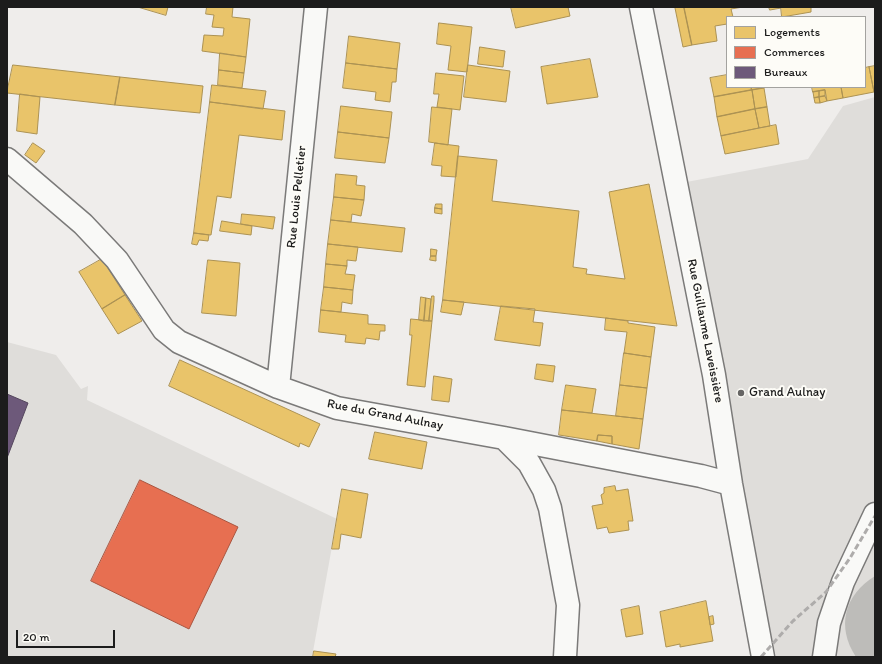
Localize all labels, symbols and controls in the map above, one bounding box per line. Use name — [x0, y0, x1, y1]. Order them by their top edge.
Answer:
legend — [726, 16, 866, 88]
text: Logements — [764, 25, 820, 39]
text: Commerces — [764, 45, 825, 59]
text: Bureaux — [764, 65, 807, 79]
street label: Rue Louis Pelletier — [284, 145, 310, 249]
street label: Rue Guillaume Laveissière — [683, 258, 727, 404]
place label: Grand Aulnay — [749, 385, 825, 401]
marker: Grand Aulnay — [736, 388, 746, 398]
street label: Rue du Grand Aulnay — [326, 396, 444, 434]
scale bar — [18, 622, 117, 648]
text: 20 m — [23, 630, 50, 644]

